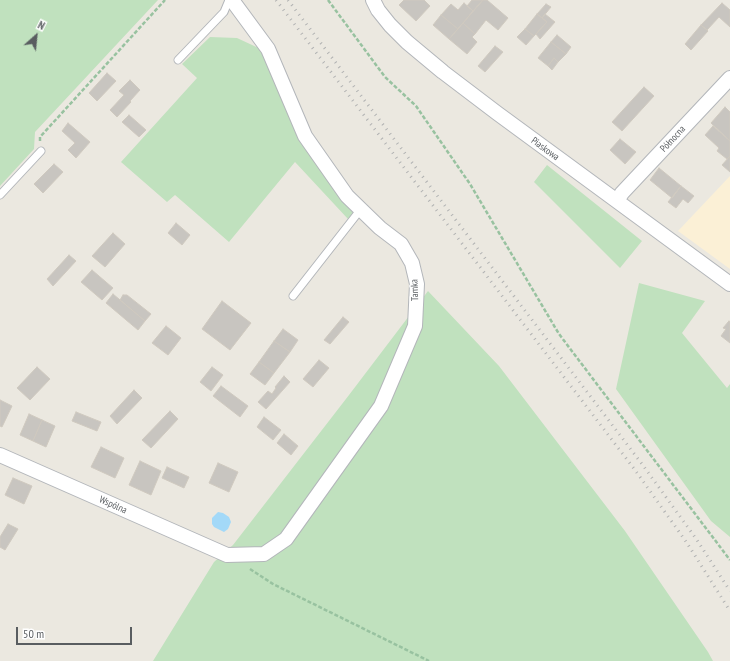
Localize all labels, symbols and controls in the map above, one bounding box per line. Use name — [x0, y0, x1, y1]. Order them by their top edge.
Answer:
north arrow — [16, 16, 56, 56]
text: N — [36, 18, 47, 33]
street label: Północna — [658, 123, 688, 155]
street label: Piaskowa — [529, 135, 561, 163]
street label: Tamka — [409, 279, 421, 301]
street label: Wspólna — [97, 494, 129, 516]
scale bar — [18, 619, 134, 645]
text: 50 m — [23, 626, 44, 641]

